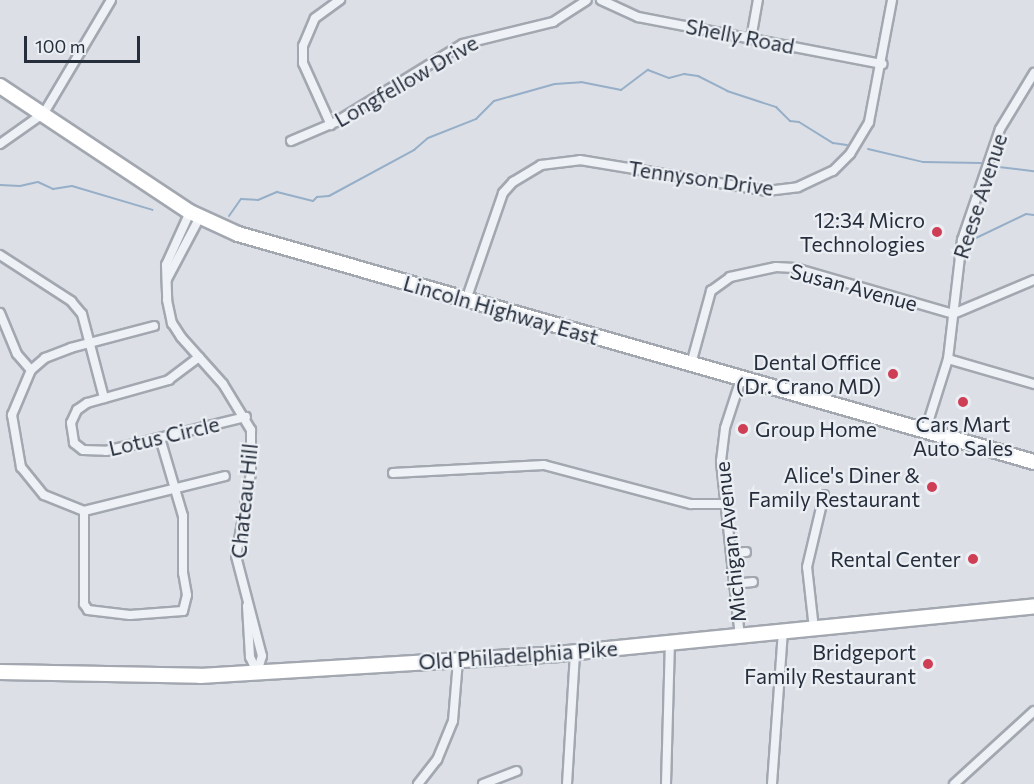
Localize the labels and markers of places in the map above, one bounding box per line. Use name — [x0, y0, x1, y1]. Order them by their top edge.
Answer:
place label: 12:34 Micro Technologies — [800, 207, 925, 257]
marker: 12:34 Micro Technologies — [930, 225, 944, 239]
place label: Dental Office (Dr. Crano MD) — [736, 349, 881, 399]
marker: Dental Office (Dr. Crano MD) — [886, 367, 900, 381]
marker: Cars Mart Auto Sales — [956, 395, 970, 409]
place label: Cars Mart Auto Sales — [913, 411, 1013, 461]
place label: Group Home — [755, 416, 877, 442]
marker: Group Home — [736, 422, 750, 436]
place label: Alice's Diner & Family Restaurant — [748, 462, 920, 512]
marker: Alice's Diner & Family Restaurant — [925, 480, 939, 494]
place label: Rental Center — [830, 546, 961, 572]
marker: Rental Center — [966, 552, 980, 566]
place label: Bridgeport Family Restaurant — [744, 639, 916, 689]
marker: Bridgeport Family Restaurant — [921, 657, 935, 671]

